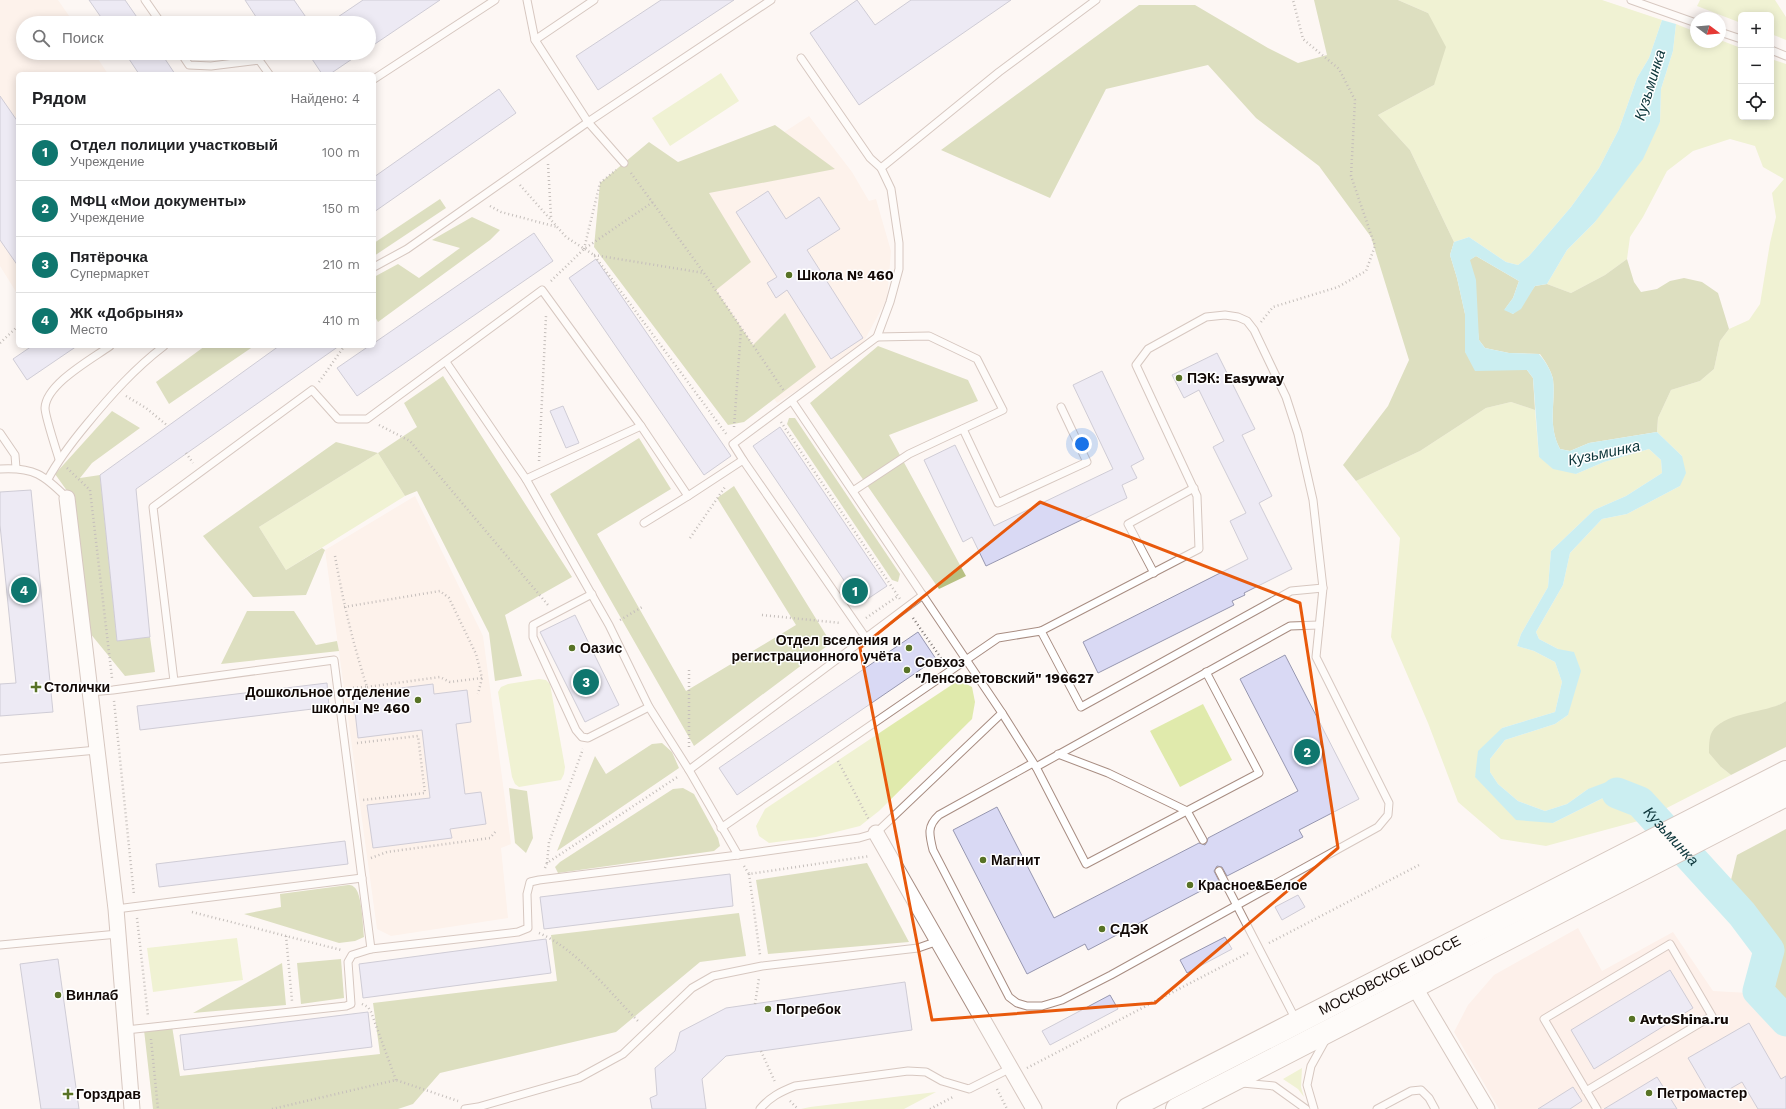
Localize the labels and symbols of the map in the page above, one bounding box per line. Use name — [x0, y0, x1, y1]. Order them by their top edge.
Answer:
north arrow — [1690, 12, 1726, 48]
water label: Кузьминка — [1631, 47, 1669, 123]
place label: Школа № 460 — [797, 267, 894, 283]
marker: Школа № 460 — [784, 270, 794, 280]
place label: ПЭК: Easyway — [1187, 370, 1284, 386]
marker: ПЭК: Easyway — [1174, 373, 1184, 383]
your location — [1072, 434, 1092, 454]
water label: Кузьминка — [1566, 437, 1642, 469]
pin: 4 — [11, 575, 37, 605]
pin: 1 — [842, 576, 868, 606]
place label: Отдел вселения и регистрационного учёта — [731, 632, 901, 664]
place label: Оазис — [580, 640, 622, 656]
marker: Оазис — [567, 643, 577, 653]
marker: Отдел вселения и регистрационного учёта — [904, 643, 914, 653]
place label: Совхоз "Ленсоветовский" 196627 — [915, 654, 1094, 686]
marker: Совхоз "Ленсоветовский" 196627 — [902, 665, 912, 675]
pin: 3 — [573, 667, 599, 697]
place label: Столички — [44, 679, 110, 695]
marker: Столички — [31, 682, 41, 692]
place label: Дошкольное отделение школы № 460 — [245, 684, 410, 716]
marker: Дошкольное отделение школы № 460 — [413, 695, 423, 705]
pin: 2 — [1294, 737, 1320, 767]
water label: Кузьминка — [1640, 803, 1703, 869]
place label: Магнит — [991, 852, 1041, 868]
marker: Магнит — [978, 855, 988, 865]
place label: Красное&Белое — [1198, 877, 1308, 893]
marker: Красное&Белое — [1185, 880, 1195, 890]
place label: СДЭК — [1110, 921, 1149, 937]
marker: СДЭК — [1097, 924, 1107, 934]
street label: МОСКОВСКОЕ ШОССЕ — [1316, 932, 1463, 1018]
place label: Винлаб — [66, 987, 119, 1003]
marker: Винлаб — [53, 990, 63, 1000]
place label: Погребок — [776, 1001, 842, 1017]
marker: Погребок — [763, 1004, 773, 1014]
place label: AvtoShina.ru — [1640, 1011, 1729, 1027]
marker: AvtoShina.ru — [1627, 1014, 1637, 1024]
place label: Петромастер — [1657, 1085, 1747, 1101]
place label: Горздрав — [76, 1086, 141, 1102]
marker: Петромастер — [1644, 1088, 1654, 1098]
marker: Горздрав — [63, 1089, 73, 1099]

